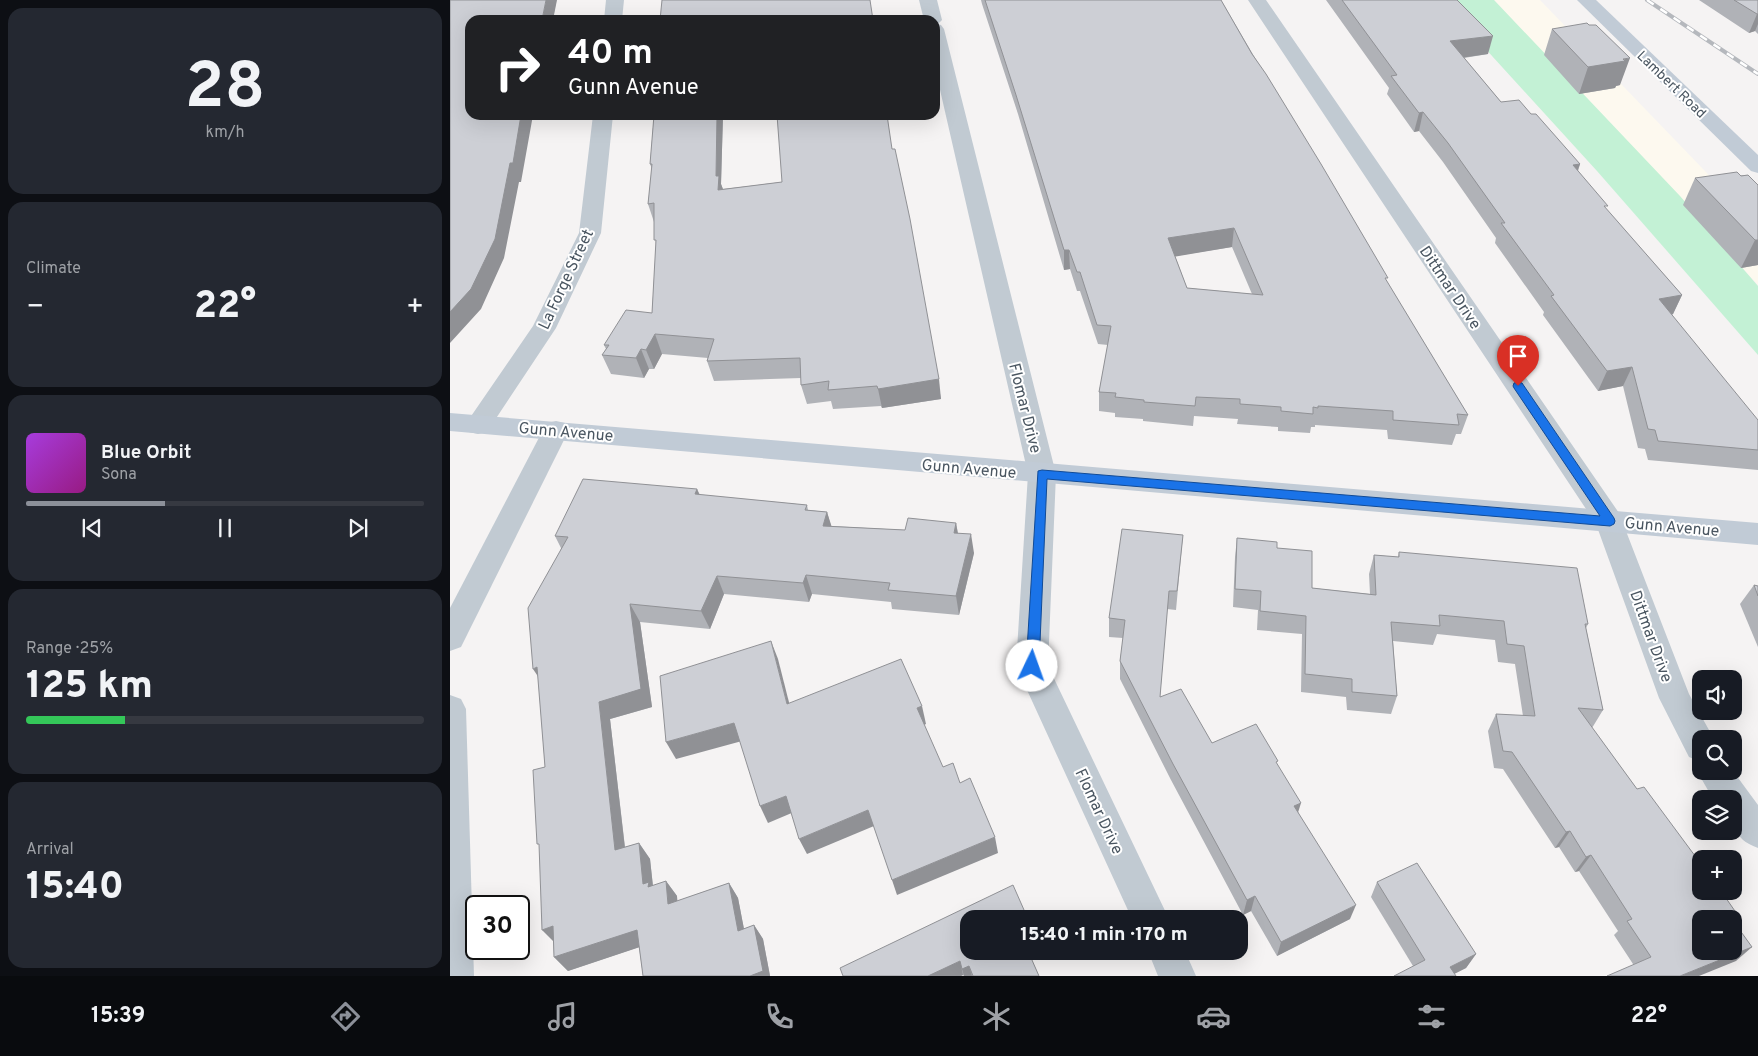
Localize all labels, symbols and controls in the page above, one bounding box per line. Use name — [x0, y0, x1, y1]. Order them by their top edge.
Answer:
text: 40 m — [568, 32, 653, 76]
icon: right — [485, 35, 550, 100]
street label: Lambert Road — [1633, 48, 1709, 122]
text: 28 — [185, 49, 265, 131]
text: Gunn Avenue — [568, 75, 699, 102]
text: km/h — [206, 123, 244, 143]
street label: La Forge Street — [535, 226, 599, 333]
street label: Dittmar Drive — [1414, 243, 1485, 334]
text: Climate — [26, 259, 81, 279]
text: 22° — [194, 283, 256, 332]
text: − — [26, 290, 44, 326]
text: + — [406, 290, 424, 326]
pin — [1497, 335, 1539, 386]
icon: arrive — [1504, 342, 1532, 370]
street label: Flomar Drive — [1003, 361, 1045, 456]
street label: Gunn Avenue — [518, 419, 614, 447]
text: Blue Orbit — [101, 441, 191, 465]
street label: Gunn Avenue — [921, 456, 1017, 484]
text: Sona — [101, 465, 137, 485]
icon: previous — [78, 514, 106, 542]
icon: pause — [211, 514, 239, 542]
icon: next — [344, 514, 372, 542]
street label: Gunn Avenue — [1624, 514, 1720, 542]
street label: Dittmar Drive — [1624, 588, 1676, 685]
text: Range · 25% — [26, 639, 113, 659]
position arrow — [1005, 639, 1057, 691]
text: 125 km — [26, 663, 153, 712]
map controls — [1692, 670, 1742, 960]
button: sound — [1692, 670, 1742, 720]
button: search — [1692, 730, 1742, 780]
street label: Flomar Drive — [1070, 766, 1127, 858]
button: layers — [1692, 790, 1742, 840]
text: Arrival — [26, 840, 74, 860]
button: + — [1692, 850, 1742, 900]
text: 15:40 — [26, 864, 124, 913]
speed limit sign: 30 — [465, 895, 530, 960]
button: − — [1692, 910, 1742, 960]
text: 15:40 · 1 min · 170 m — [1020, 923, 1188, 947]
icon: directions — [328, 999, 363, 1034]
icon: music — [545, 999, 580, 1034]
icon: phone — [762, 999, 797, 1034]
icon: climate — [979, 999, 1014, 1034]
icon: car — [1196, 999, 1231, 1034]
icon: filters — [1414, 999, 1449, 1034]
text: 15:39 — [91, 1003, 145, 1030]
text: 22° — [1631, 1003, 1667, 1030]

